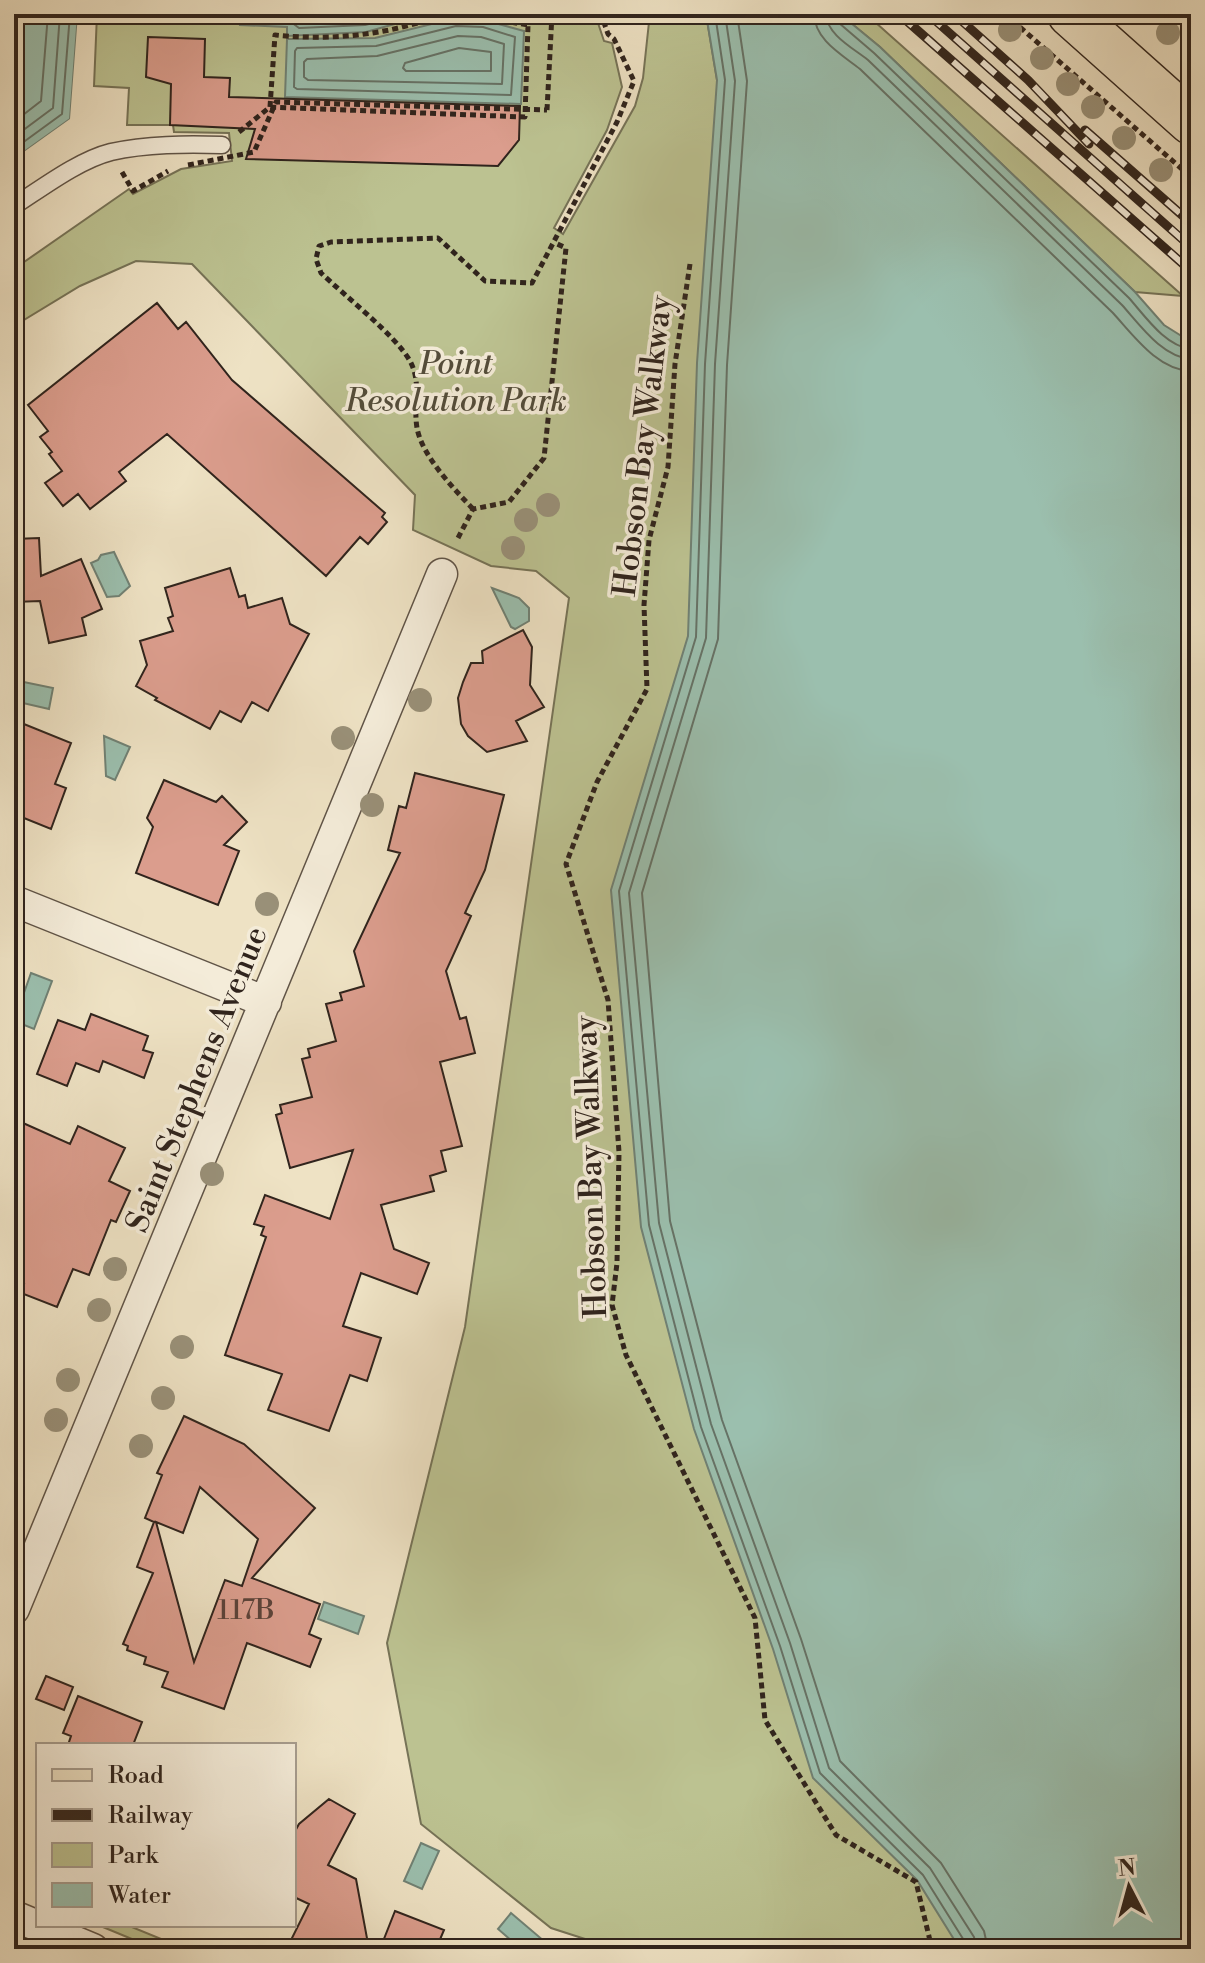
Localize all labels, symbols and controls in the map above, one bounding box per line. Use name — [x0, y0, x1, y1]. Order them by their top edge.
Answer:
street label: Hobson Bay Walkway — [605, 293, 681, 599]
park label: Point Resolution Park — [344, 344, 567, 421]
street label: Saint Stephens Avenue — [117, 920, 277, 1238]
street label: Hobson Bay Walkway — [566, 1014, 616, 1319]
house number: 117B — [217, 1593, 275, 1628]
legend — [36, 1743, 296, 1927]
text: Road — [108, 1761, 164, 1791]
text: Railway — [108, 1801, 193, 1831]
text: Park — [108, 1841, 159, 1871]
north arrow — [1089, 1847, 1169, 1927]
text: N — [1117, 1854, 1138, 1883]
text: Water — [107, 1881, 171, 1911]

